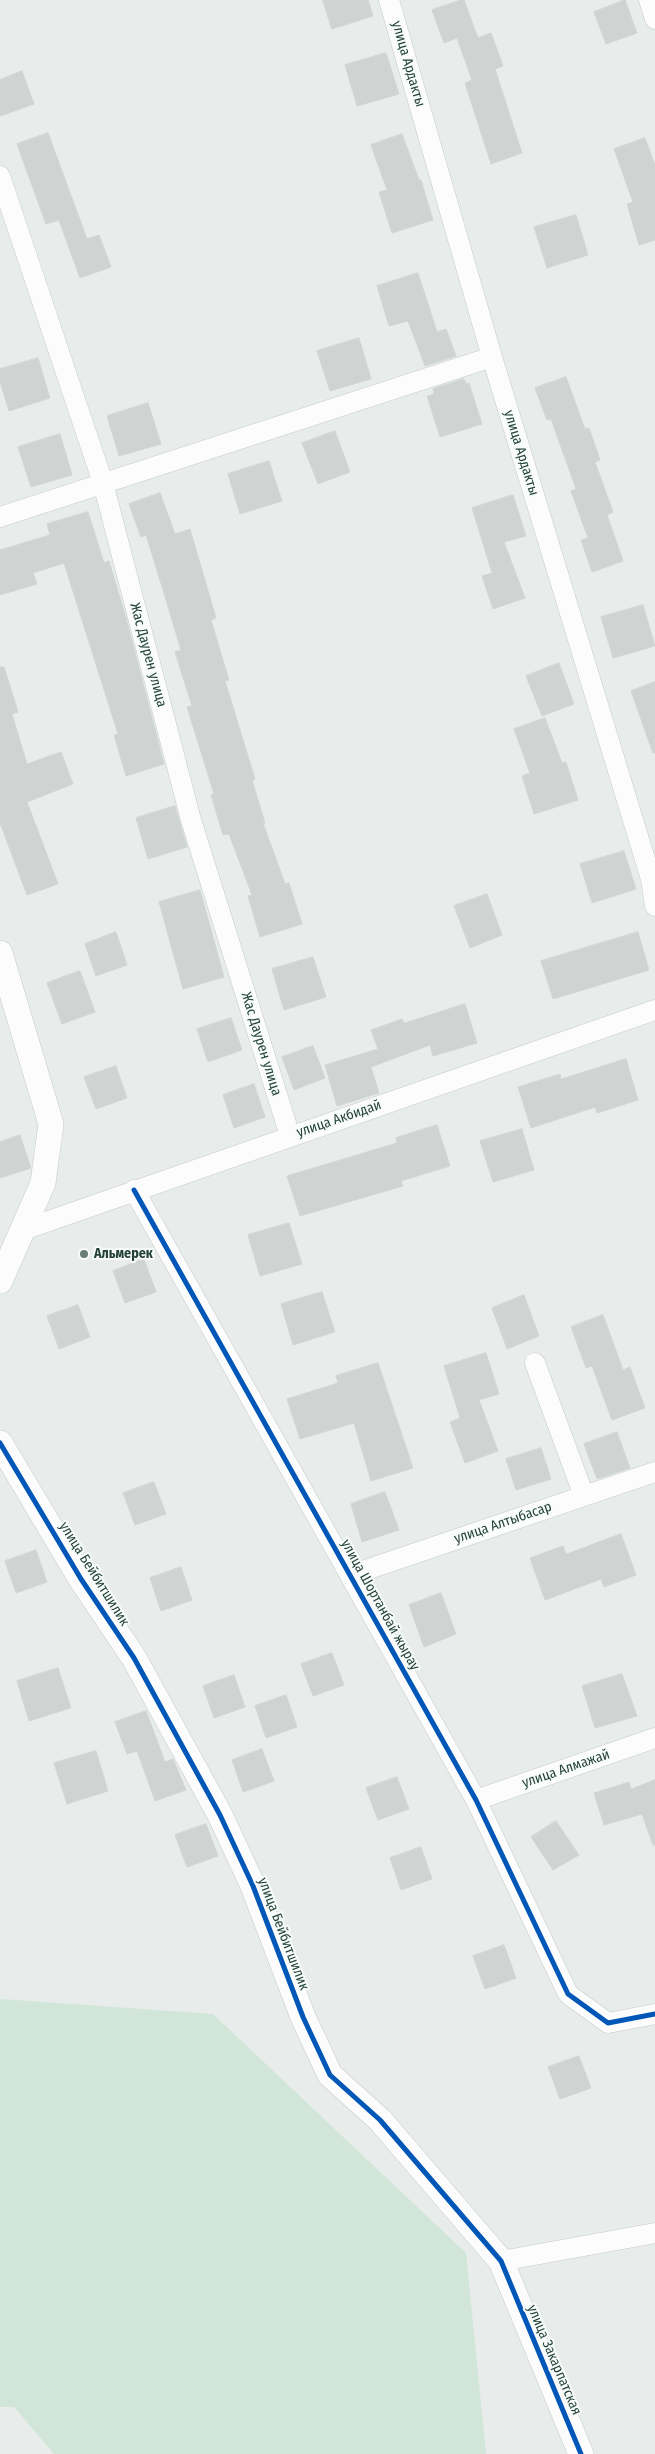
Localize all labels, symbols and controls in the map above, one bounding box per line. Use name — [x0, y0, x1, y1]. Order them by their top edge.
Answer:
street label: улица Ардакты — [388, 19, 428, 109]
street label: улица Ардакты — [500, 408, 542, 498]
street label: Жас Даурен улица — [126, 601, 170, 709]
street label: Жас Даурен улица — [237, 990, 285, 1098]
street label: улица Акбидай — [294, 1097, 384, 1141]
place label: Альмерек — [94, 1246, 153, 1262]
marker: Альмерек — [78, 1248, 90, 1260]
street label: улица Алтыбасар — [452, 1498, 554, 1548]
street label: улица Бейбитшилик — [55, 1519, 133, 1629]
street label: улица Шортанбай жырау — [337, 1537, 423, 1673]
street label: улица Алмажай — [520, 1746, 612, 1792]
street label: улица Бейбитшилик — [254, 1875, 312, 1993]
street label: улица Закарпатская — [523, 2302, 585, 2418]

